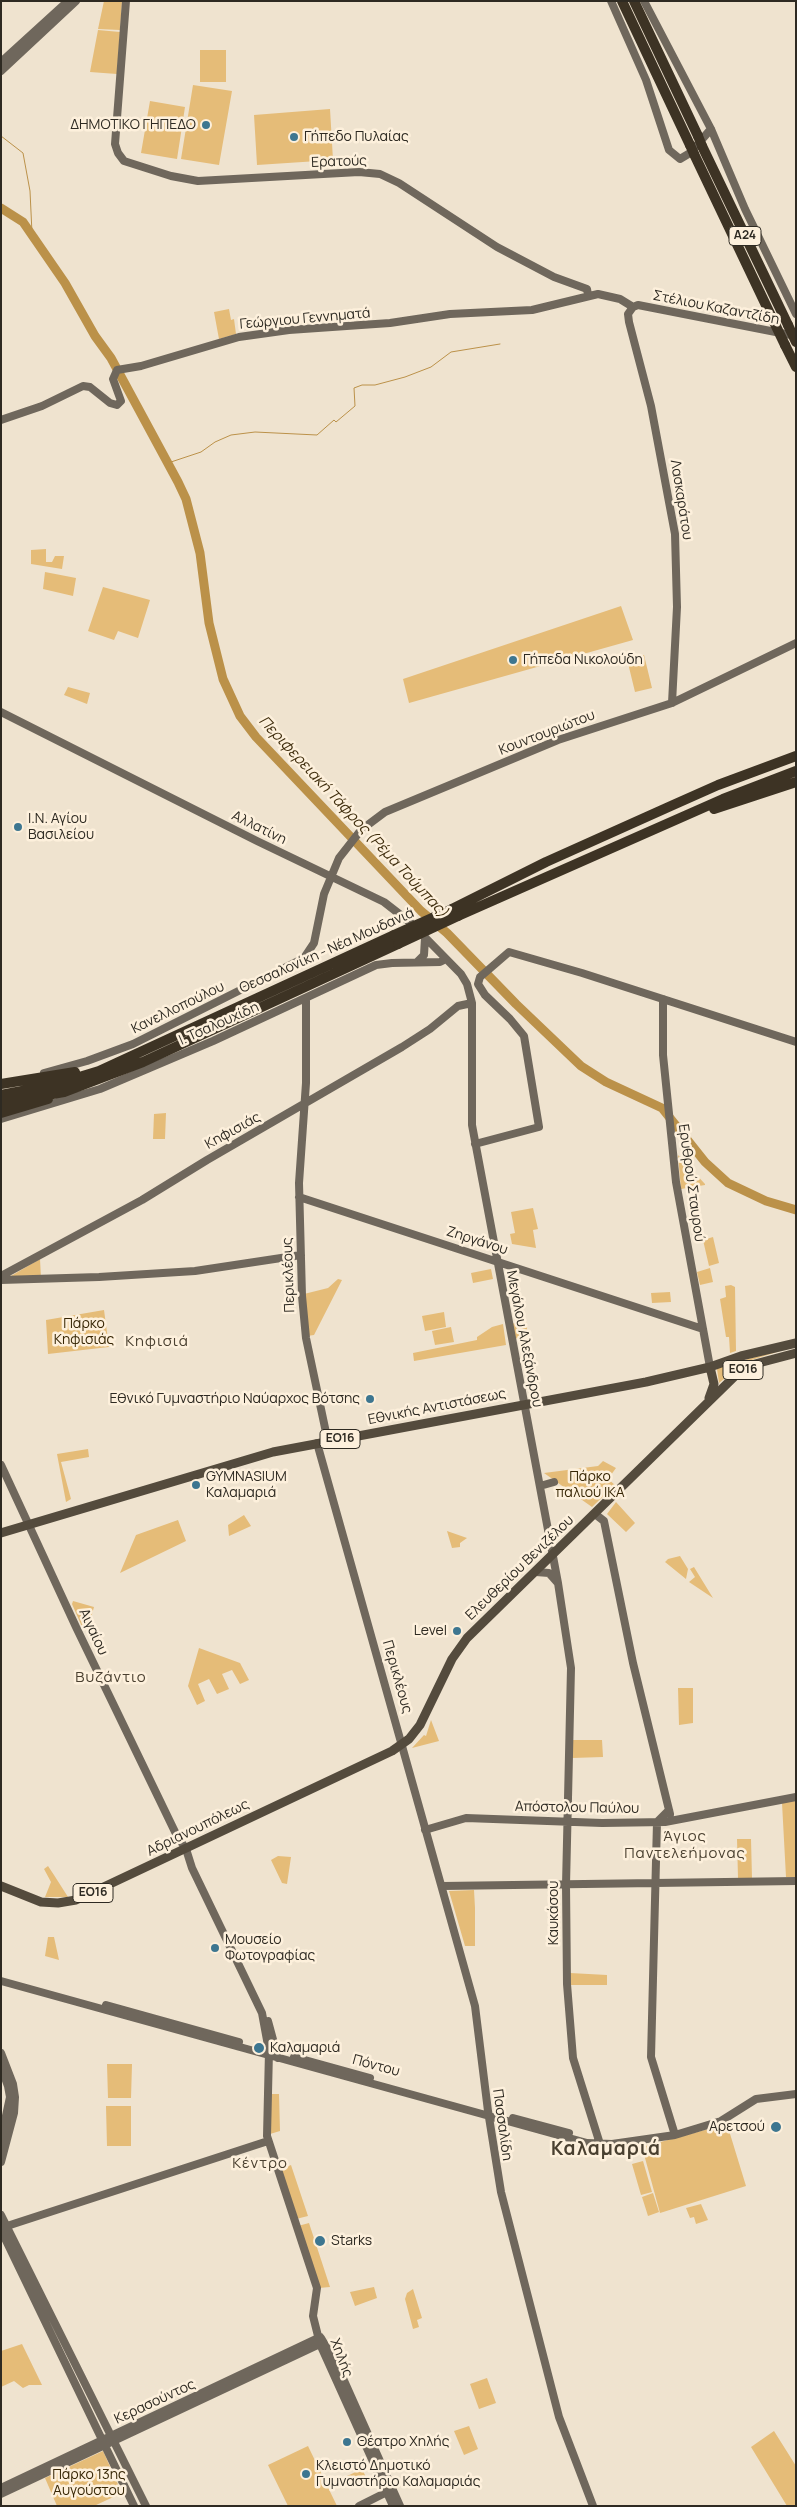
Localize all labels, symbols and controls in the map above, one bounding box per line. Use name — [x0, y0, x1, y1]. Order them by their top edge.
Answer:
place label: ΔΗΜΟΤΙΚΟ ΓΗΠΕΔΟ — [70, 117, 196, 133]
marker: ΔΗΜΟΤΙΚΟ ΓΗΠΕΔΟ — [200, 119, 212, 131]
place label: Γήπεδο Πυλαίας — [304, 129, 409, 145]
marker: Γήπεδο Πυλαίας — [288, 131, 300, 143]
street label: Ερατούς — [311, 153, 367, 171]
road number: Α24 — [729, 227, 761, 246]
street label: Στέλιου Καζαντζίδη — [651, 287, 781, 329]
street label: Γεώργιου Γεννηματά — [239, 305, 371, 333]
street label: Λασκαράτου — [666, 459, 696, 541]
place label: Γήπεδα Νικολούδη — [523, 652, 643, 668]
marker: Γήπεδα Νικολούδη — [507, 654, 519, 666]
street label: Κουντουριώτου — [497, 707, 597, 759]
water label: Περιφερειακή Τάφρος (Ρέμα Τούμπας) — [255, 713, 451, 921]
street label: Αλλατίνη — [229, 808, 289, 848]
place label: Ι.Ν. Αγίου Βασιλείου — [28, 811, 94, 844]
marker: Ι.Ν. Αγίου Βασιλείου — [12, 821, 24, 833]
street label: Θεσσαλονίκη - Νέα Μουδανιά — [237, 905, 417, 997]
street label: Κανελλοπούλου — [129, 978, 227, 1038]
street label: Ι. Τσαλουχίδη — [176, 999, 262, 1049]
street label: Κηφισιάς — [202, 1109, 264, 1153]
street label: Ερυθρού Σταυρού — [674, 1123, 708, 1243]
street label: Ζηργάνου — [444, 1223, 510, 1259]
street label: Περικλέους — [279, 1237, 299, 1313]
street label: Μεγάλου Αλεξάνδρου — [502, 1269, 546, 1409]
park label: Πάρκο Κηφισιάς — [54, 1316, 114, 1348]
district label: Κηφισιά — [124, 1333, 190, 1351]
road number: ΕΟ16 — [723, 1360, 763, 1380]
street label: Εθνικής Αντιστάσεως — [367, 1385, 507, 1429]
place label: Εθνικό Γυμναστήριο Ναύαρχος Βότσης — [109, 1391, 360, 1407]
marker: Εθνικό Γυμναστήριο Ναύαρχος Βότσης — [364, 1393, 376, 1405]
road number: ΕΟ16 — [320, 1430, 360, 1448]
place label: GYMNASIUM Καλαμαριά — [206, 1469, 287, 1501]
park label: Πάρκο παλιού ΙΚΑ — [555, 1469, 625, 1501]
marker: GYMNASIUM Καλαμαριά — [190, 1479, 202, 1491]
street label: Ελευθερίου Βενιζέλου — [462, 1512, 578, 1624]
street label: Αιγαίου — [75, 1606, 111, 1658]
place label: Level — [414, 1623, 447, 1639]
marker: Level — [451, 1625, 463, 1637]
street label: Περικλέους — [379, 1638, 415, 1716]
district label: Βυζάντιο — [74, 1669, 148, 1687]
street label: Αδριανουπόλεως — [144, 1796, 252, 1860]
street label: Απόστολου Παύλου — [515, 1799, 639, 1817]
district label: Άγιος Παντελεήμονας — [623, 1828, 747, 1863]
street label: Καυκάσου — [546, 1881, 562, 1945]
road number: ΕΟ16 — [73, 1884, 113, 1902]
place label: Μουσείο Φωτογραφίας — [225, 1932, 315, 1964]
marker: Μουσείο Φωτογραφίας — [209, 1942, 221, 1954]
place label: Καλαμαριά — [270, 2040, 340, 2056]
marker: Καλαμαριά — [252, 2041, 266, 2055]
street label: Πόντου — [351, 2052, 401, 2080]
street label: Πασσαλίδη — [489, 2088, 515, 2162]
place label: Αρετσού — [709, 2119, 765, 2135]
marker: Αρετσού — [769, 2120, 783, 2134]
district label: Καλαμαριά — [550, 2139, 662, 2161]
district label: Κέντρο — [231, 2155, 289, 2173]
place label: Starks — [331, 2233, 372, 2249]
marker: Starks — [313, 2234, 327, 2248]
street label: Χηλής — [326, 2336, 356, 2380]
street label: Κερασούντος — [112, 2376, 198, 2428]
place label: Θέατρο Χηλής — [357, 2434, 449, 2450]
marker: Θέατρο Χηλής — [341, 2436, 353, 2448]
place label: Κλειστό Δημοτικό Γυμναστήριο Καλαμαριάς — [316, 2458, 480, 2490]
park label: Πάρκο 13ης Αυγούστου — [52, 2467, 126, 2500]
marker: Κλειστό Δημοτικό Γυμναστήριο Καλαμαριάς — [300, 2468, 312, 2480]

